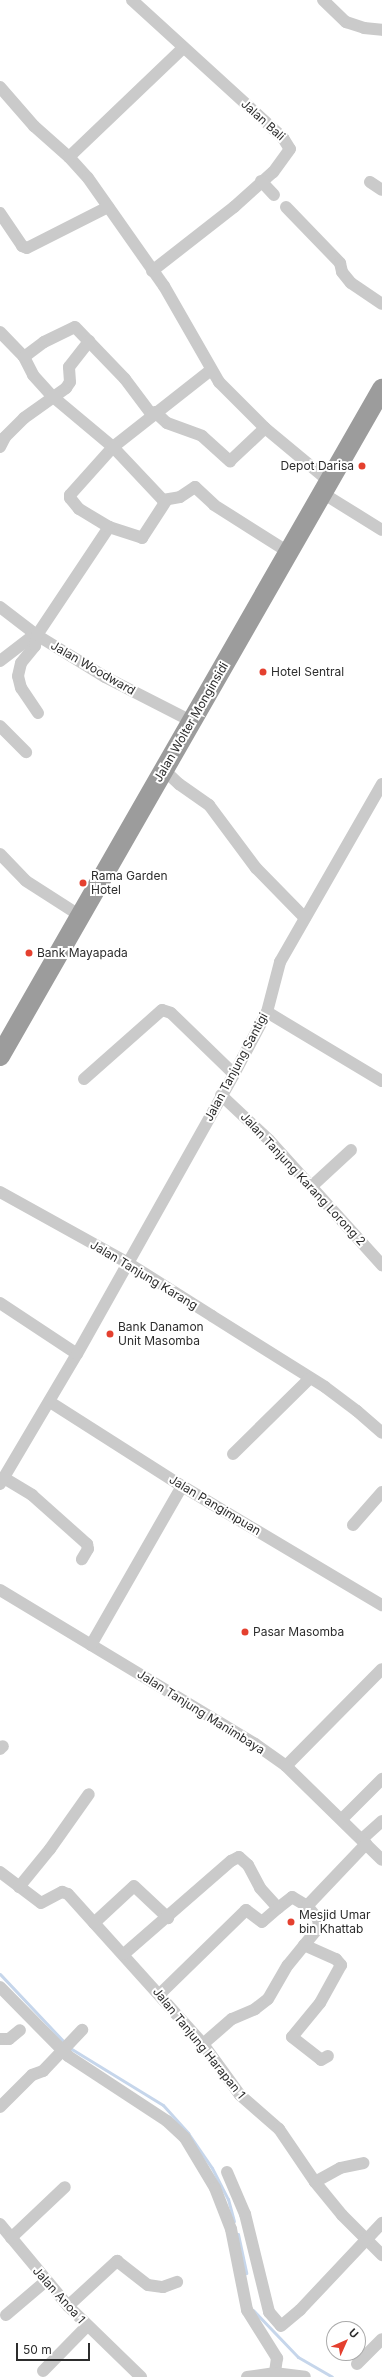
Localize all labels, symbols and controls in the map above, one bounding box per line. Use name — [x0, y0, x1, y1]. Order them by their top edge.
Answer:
street label: Jalan Bali — [238, 97, 288, 143]
place label: Depot Darisa — [280, 459, 354, 473]
marker: Depot Darisa — [357, 461, 367, 471]
street label: Jalan Woodward — [48, 638, 138, 698]
street label: Jalan Wolter Monginsidi — [151, 660, 231, 784]
place label: Hotel Sentral — [271, 665, 344, 679]
marker: Hotel Sentral — [258, 667, 268, 677]
place label: Rama Garden Hotel — [91, 869, 167, 897]
marker: Rama Garden Hotel — [78, 878, 88, 888]
place label: Bank Mayapada — [37, 946, 128, 960]
marker: Bank Mayapada — [24, 948, 34, 958]
street label: Jalan Tanjung Santigi — [201, 1010, 271, 1124]
street label: Jalan Tanjung Karang Lorong 2 — [237, 1109, 369, 1249]
street label: Jalan Tanjung Karang — [88, 1237, 200, 1313]
place label: Bank Danamon Unit Masomba — [118, 1320, 204, 1348]
marker: Bank Danamon Unit Masomba — [105, 1329, 115, 1339]
street label: Jalan Pangimpuan — [167, 1472, 263, 1538]
place label: Pasar Masomba — [253, 1625, 344, 1639]
marker: Pasar Masomba — [240, 1627, 250, 1637]
street label: Jalan Tanjung Manimbaya — [135, 1667, 267, 1757]
place label: Mesjid Umar bin Khattab — [299, 1908, 370, 1936]
marker: Mesjid Umar bin Khattab — [286, 1917, 296, 1927]
street label: Jalan Tanjung Harapan 1 — [150, 1985, 248, 2101]
street label: Jalan Anoa 1 — [30, 2264, 88, 2326]
north arrow — [326, 2321, 366, 2361]
text: U — [346, 2325, 362, 2341]
scale bar — [18, 2335, 92, 2361]
text: 50 m — [23, 2342, 52, 2357]

